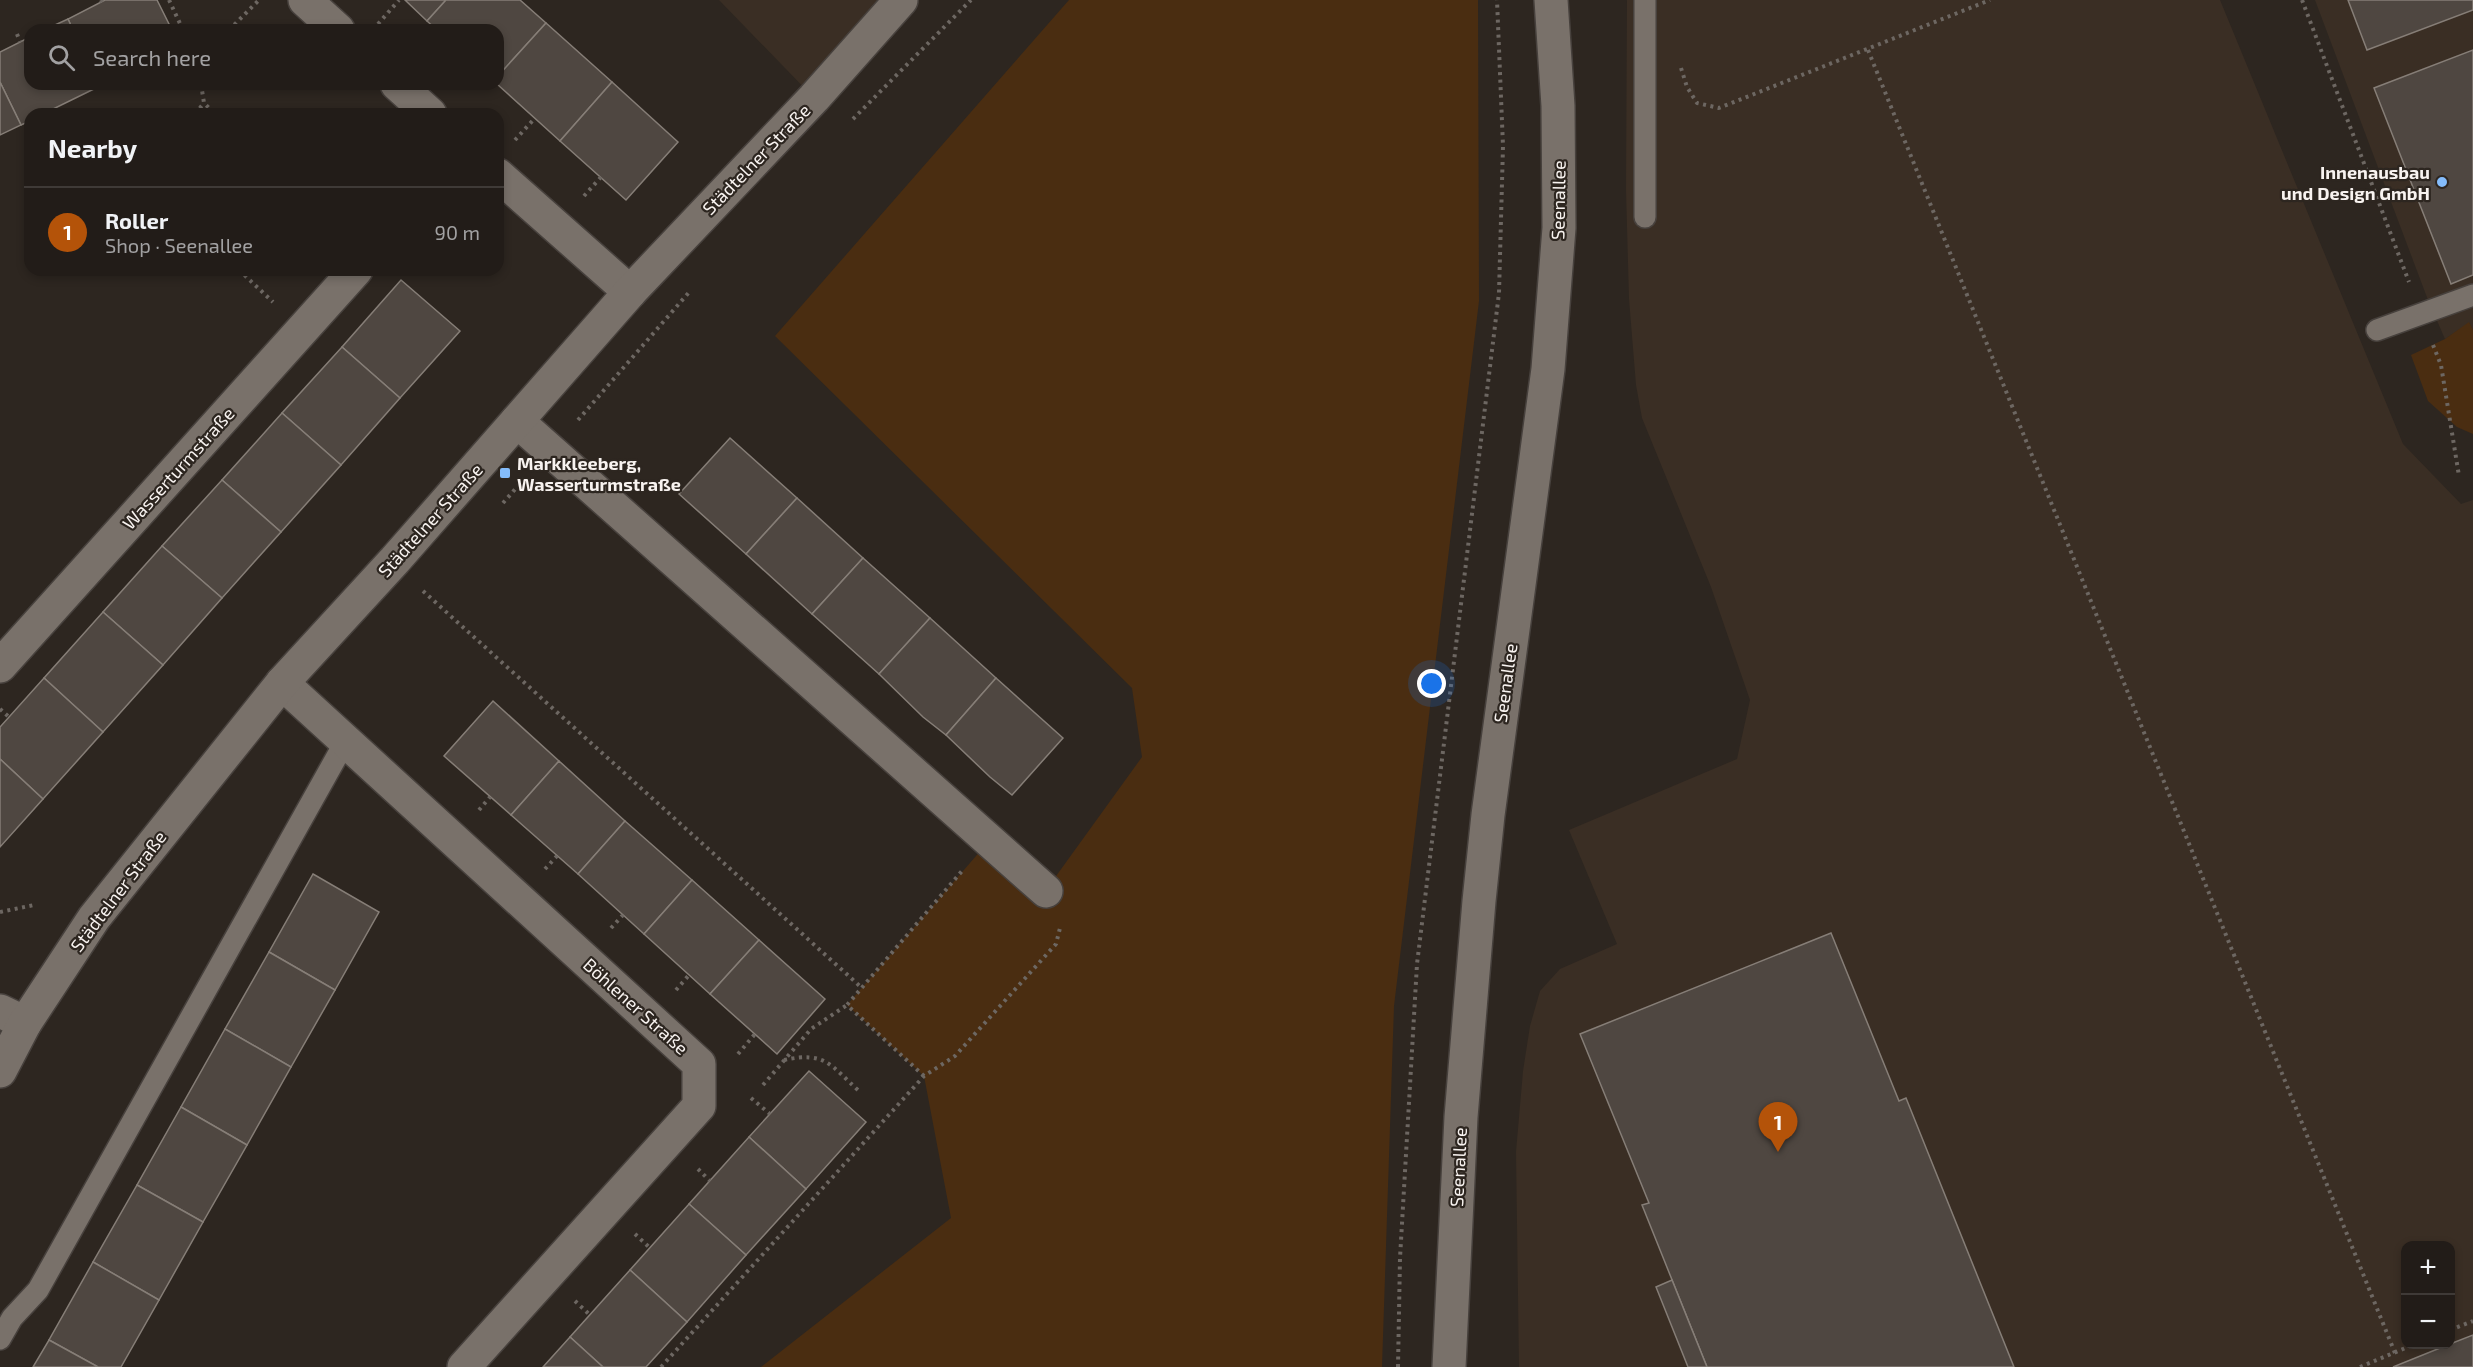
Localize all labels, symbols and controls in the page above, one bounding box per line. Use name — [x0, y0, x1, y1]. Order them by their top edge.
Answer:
search box — [24, 24, 504, 90]
icon: search — [45, 41, 78, 74]
text: Search here — [93, 44, 211, 70]
street label: Städtelner Straße — [697, 99, 815, 219]
text: Nearby — [48, 132, 137, 163]
street label: Seenallee — [1546, 160, 1570, 240]
place label: Innenausbau und Design GmbH — [2281, 161, 2430, 204]
marker: Innenausbau und Design GmbH — [2435, 175, 2449, 189]
text: Roller — [105, 207, 168, 233]
text: 1 — [63, 220, 72, 244]
text: 90 m — [435, 220, 480, 244]
text: Shop · Seenallee — [105, 233, 253, 257]
street label: Wasserturmstraße — [117, 402, 239, 534]
place label: Markkleeberg, Wasserturmstraße — [517, 452, 681, 495]
street label: Städtelner Straße — [373, 459, 487, 581]
marker: Markkleeberg, Wasserturmstraße — [498, 466, 512, 480]
street label: Seenallee — [1489, 642, 1521, 724]
your location — [1417, 669, 1446, 698]
street label: Städtelner Straße — [65, 826, 171, 956]
street label: Böhlener Straße — [579, 953, 693, 1059]
pin: 1 — [1758, 1102, 1798, 1152]
street label: Seenallee — [1445, 1127, 1471, 1207]
map controls — [2401, 1241, 2455, 1349]
button: + — [2401, 1241, 2455, 1295]
button: − — [2401, 1295, 2455, 1349]

